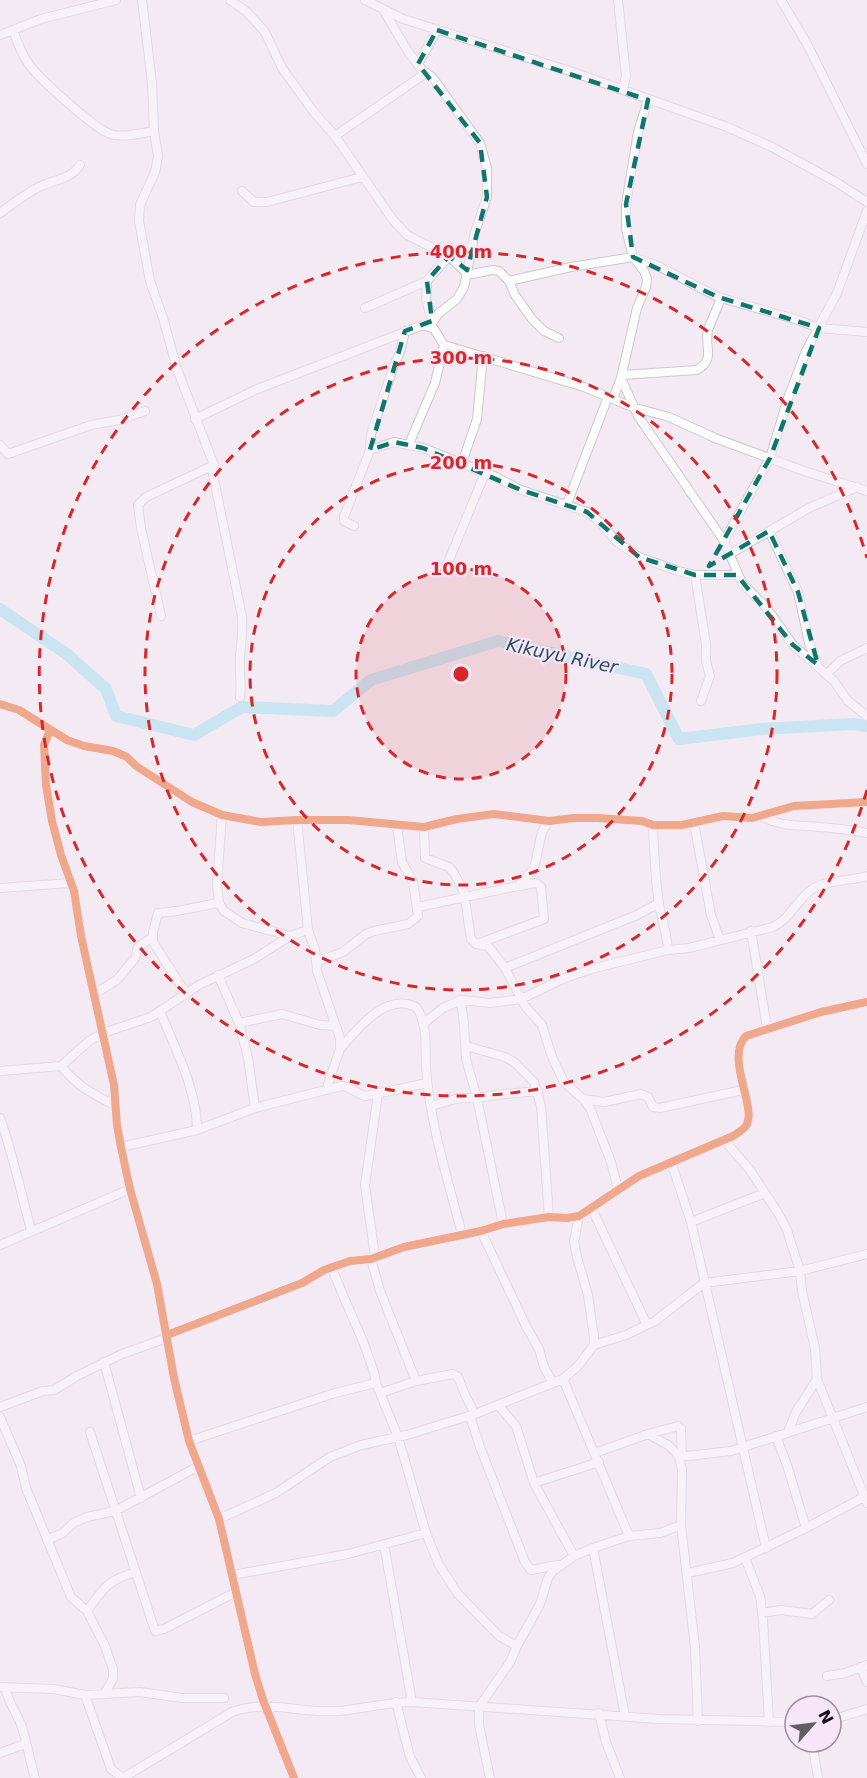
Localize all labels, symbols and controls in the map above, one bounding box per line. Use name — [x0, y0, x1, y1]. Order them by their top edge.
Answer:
text: 400 m — [430, 241, 492, 262]
text: 300 m — [430, 347, 492, 368]
text: 200 m — [430, 452, 492, 473]
text: 100 m — [430, 558, 492, 579]
water label: Kikuyu River — [505, 633, 621, 678]
centre of rings — [451, 664, 471, 684]
north arrow — [783, 1694, 843, 1754]
text: N — [814, 1707, 837, 1728]

